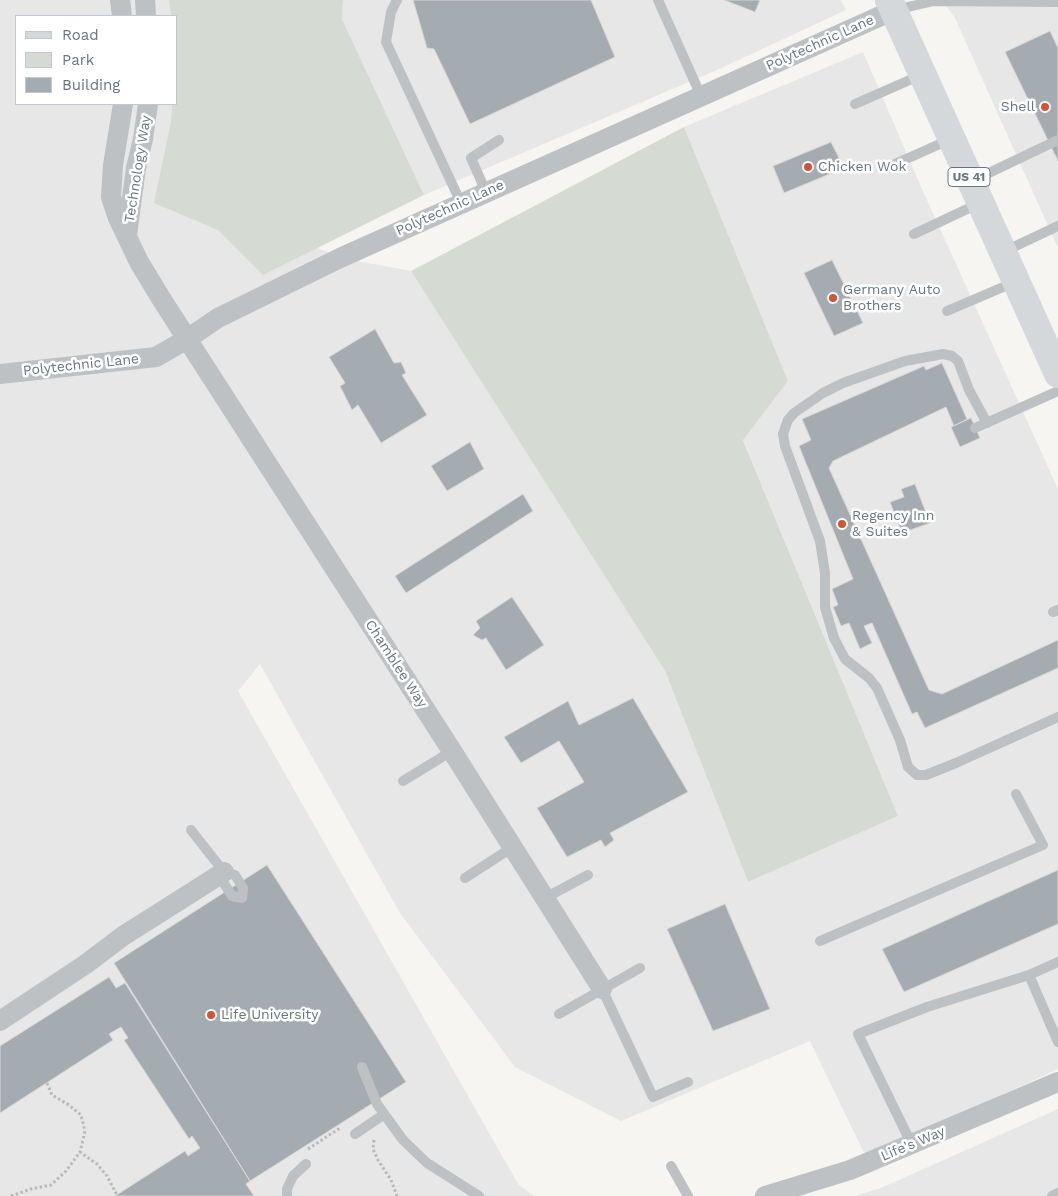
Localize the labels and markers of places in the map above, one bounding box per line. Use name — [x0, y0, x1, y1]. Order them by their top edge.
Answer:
place label: Shell — [1001, 99, 1035, 115]
marker: Shell — [1039, 101, 1051, 113]
place label: Chicken Wok — [818, 159, 906, 175]
marker: Chicken Wok — [802, 161, 814, 173]
place label: Germany Auto Brothers — [843, 282, 941, 314]
marker: Germany Auto Brothers — [827, 292, 839, 304]
place label: Regency Inn & Suites — [852, 508, 934, 540]
marker: Regency Inn & Suites — [836, 518, 848, 530]
place label: Life University — [221, 1007, 318, 1023]
marker: Life University — [205, 1009, 217, 1021]

